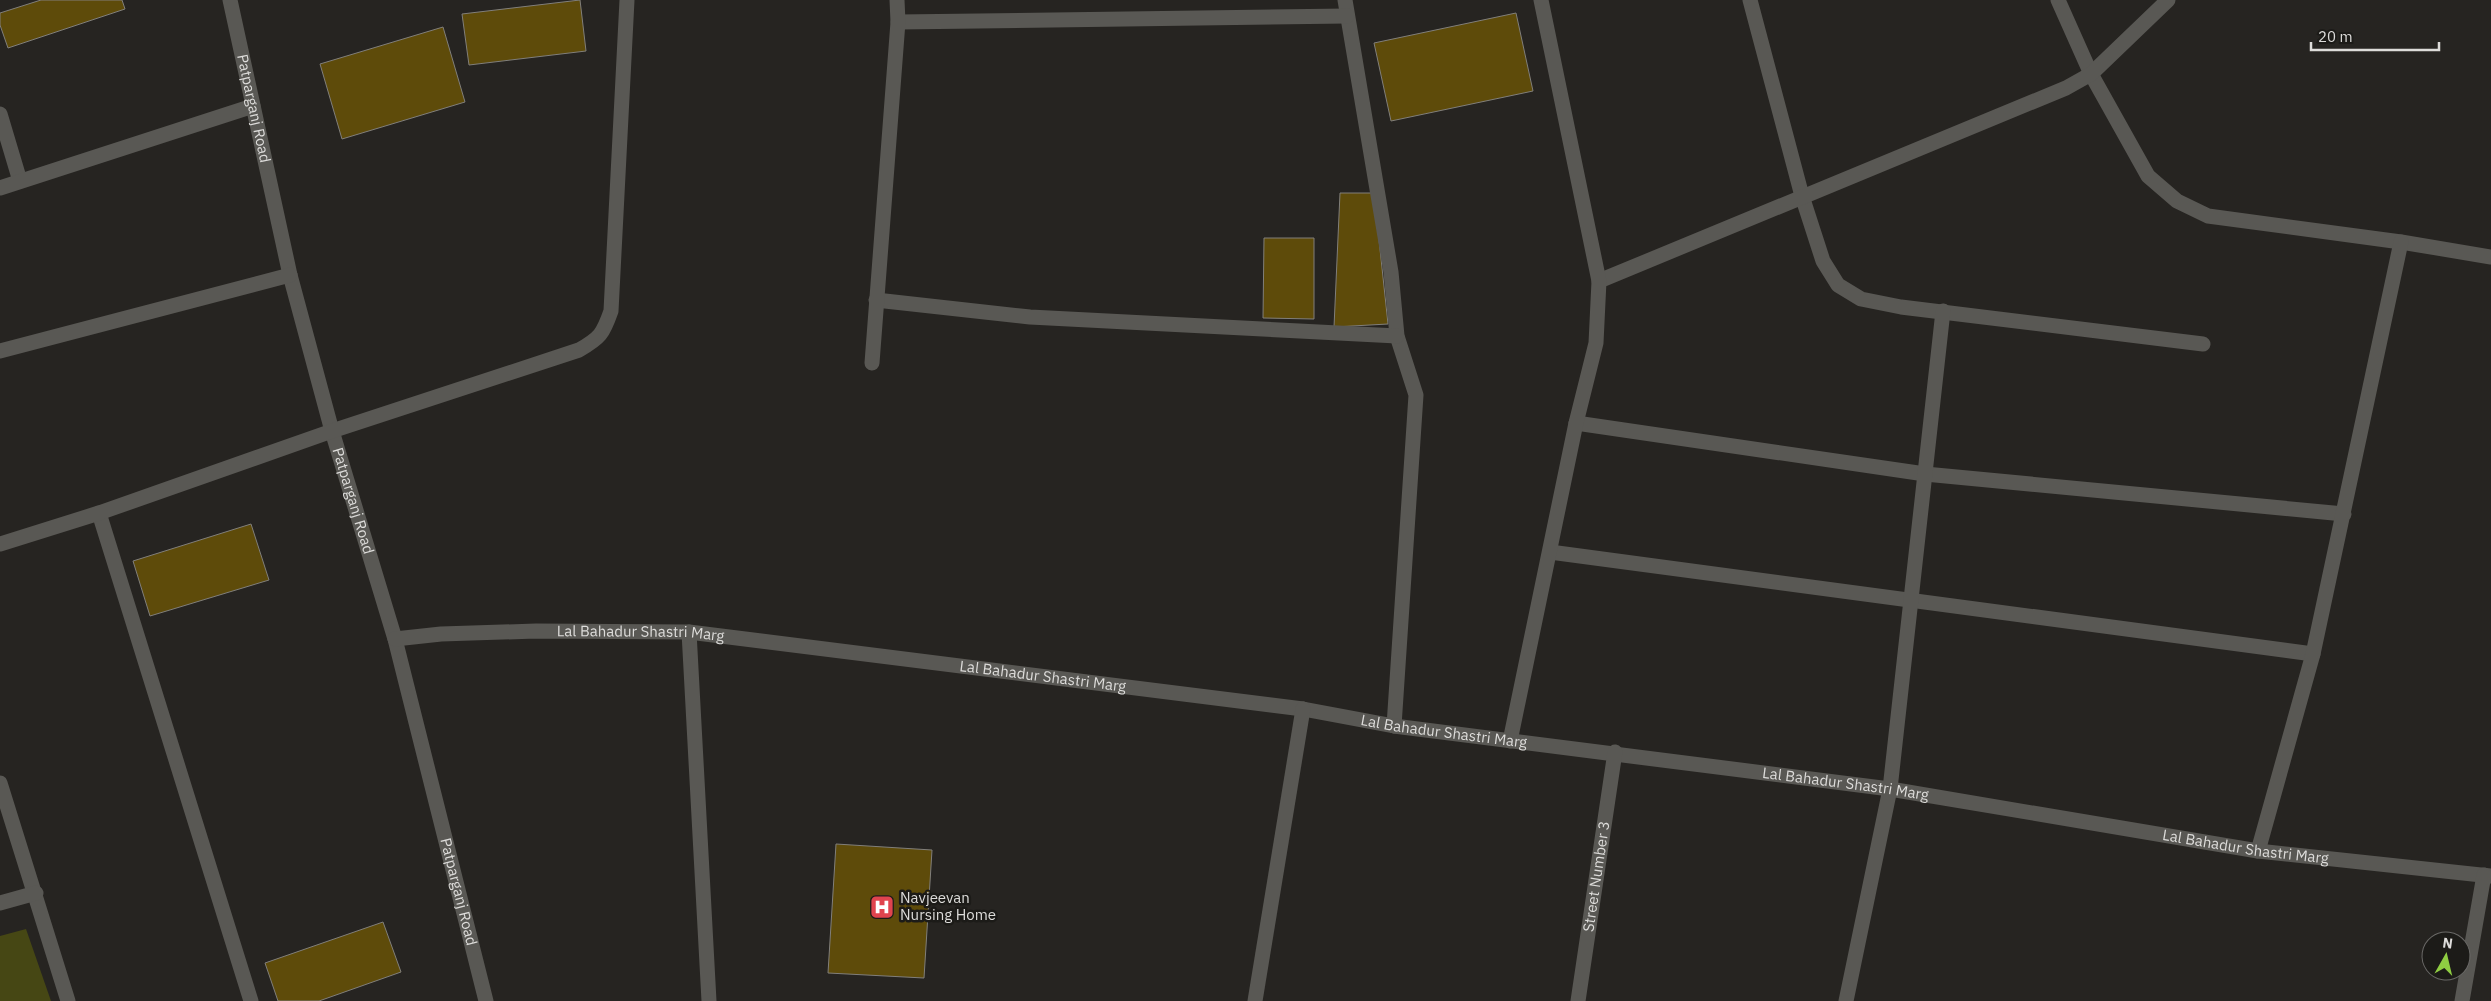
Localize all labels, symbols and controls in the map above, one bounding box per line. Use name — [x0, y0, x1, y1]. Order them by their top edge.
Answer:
scale bar — [2311, 20, 2438, 52]
text: 20 m — [2318, 27, 2353, 46]
street label: Patparganj Road — [233, 52, 275, 164]
street label: Patparganj Road — [329, 445, 379, 556]
street label: Lal Bahadur Shastri Marg — [557, 621, 726, 645]
street label: Lal Bahadur Shastri Marg — [959, 656, 1127, 696]
street label: Lal Bahadur Shastri Marg — [1359, 710, 1528, 752]
street label: Lal Bahadur Shastri Marg — [1761, 763, 1930, 804]
street label: Street Number 3 — [1578, 819, 1614, 933]
street label: Lal Bahadur Shastri Marg — [2161, 825, 2330, 868]
street label: Patparganj Road — [436, 836, 482, 948]
place label: Navjeevan Nursing Home — [900, 888, 996, 924]
hospital icon: Navjeevan Nursing Home — [869, 894, 895, 920]
north arrow — [2421, 931, 2471, 981]
text: N — [2442, 934, 2454, 953]

